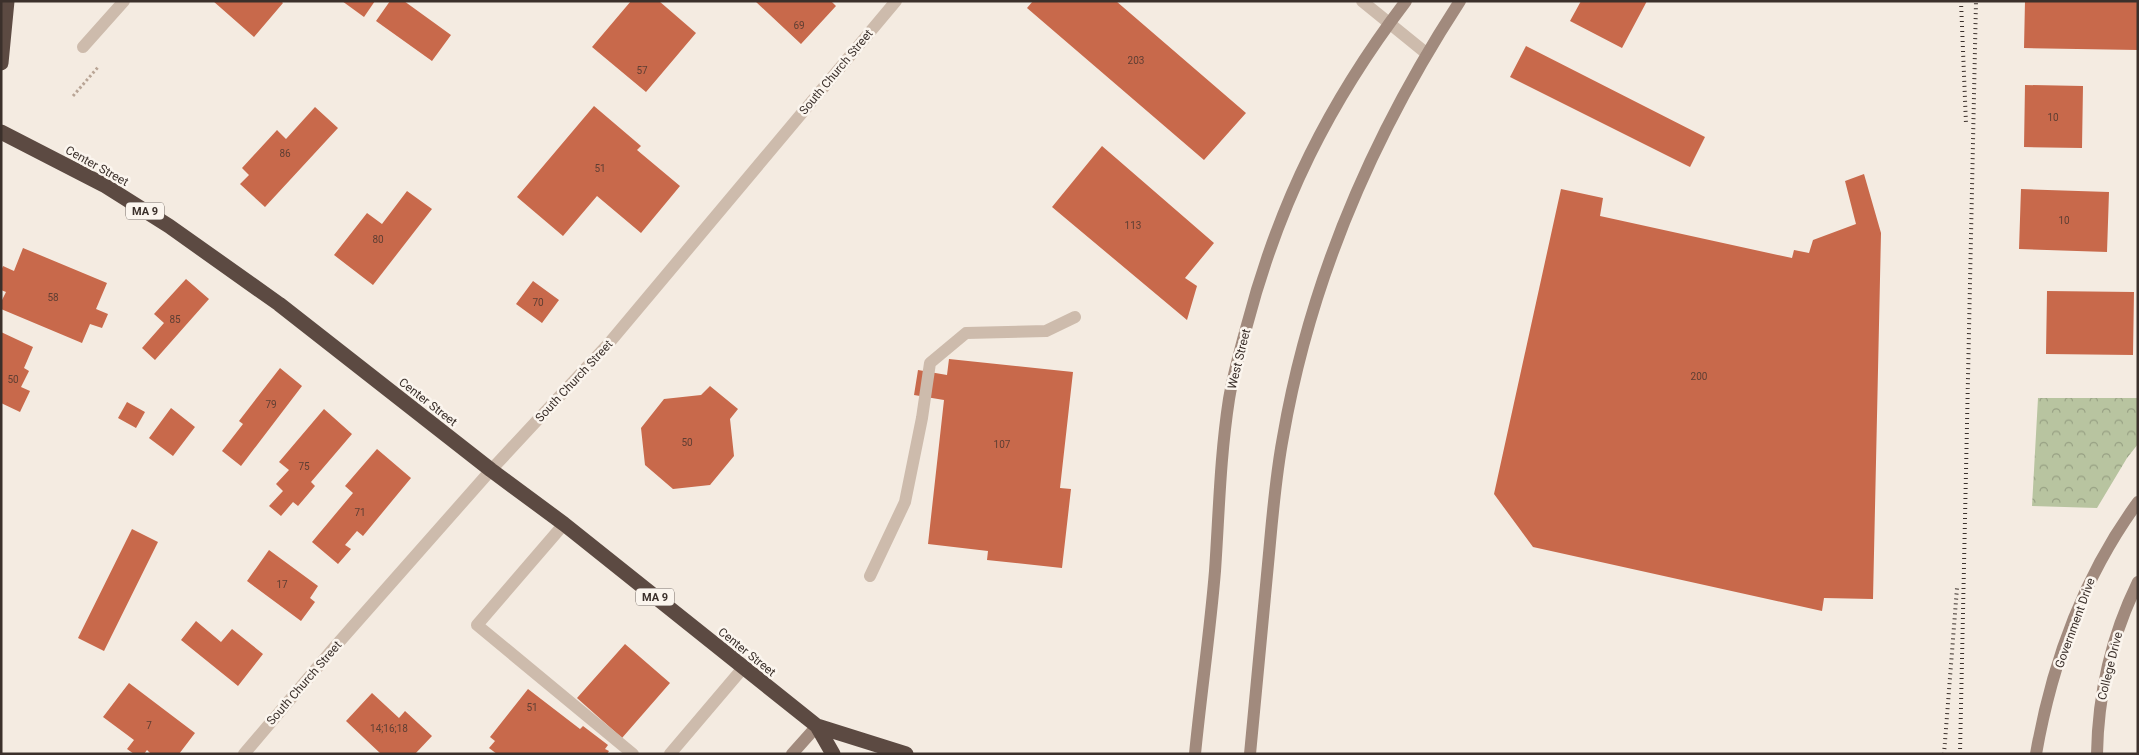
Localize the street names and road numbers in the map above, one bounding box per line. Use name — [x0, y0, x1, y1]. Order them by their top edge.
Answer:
street label: South Church Street — [796, 27, 876, 117]
street label: Center Street — [63, 143, 131, 189]
road number: MA 9 — [126, 202, 164, 220]
street label: West Street — [1225, 327, 1253, 391]
street label: South Church Street — [533, 337, 616, 425]
street label: Center Street — [396, 375, 460, 429]
street label: Government Drive — [2052, 576, 2098, 670]
road number: MA 9 — [636, 588, 674, 606]
street label: Center Street — [715, 625, 779, 679]
street label: College Drive — [2095, 630, 2125, 702]
street label: South Church Street — [264, 638, 344, 728]

